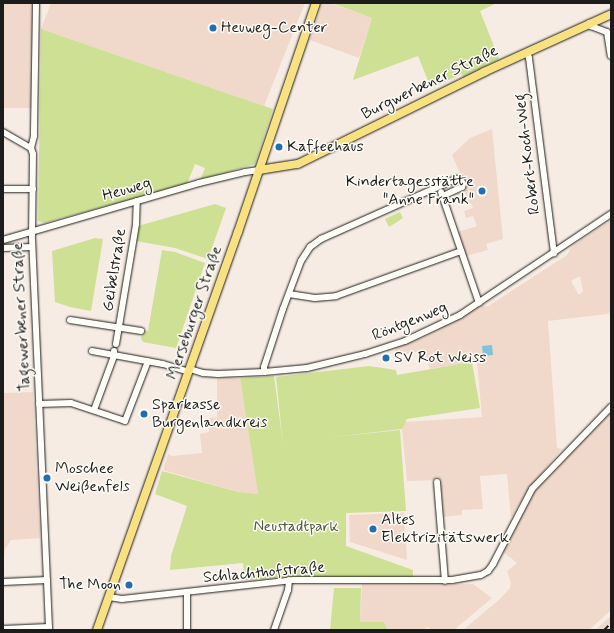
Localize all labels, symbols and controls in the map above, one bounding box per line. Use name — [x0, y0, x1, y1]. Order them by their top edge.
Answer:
place label: Heuweg-Center — [221, 18, 328, 38]
marker: Heuweg-Center — [208, 23, 218, 33]
street label: Burgwerbener Straße — [360, 42, 500, 124]
street label: Robert-Koch-Weg — [511, 92, 545, 216]
place label: Kaffeehaus — [287, 137, 364, 157]
marker: Kaffeehaus — [274, 142, 284, 152]
place label: Kindertagesstätte "Anne Frank" — [346, 172, 474, 210]
street label: Heuweg — [100, 174, 154, 206]
marker: Kindertagesstätte "Anne Frank" — [477, 186, 487, 196]
street label: Geibelstraße — [99, 227, 131, 313]
street label: Tagewerbener Straße — [9, 243, 35, 391]
street label: Merseburger Straße — [163, 244, 227, 382]
street label: Röntgenweg — [370, 298, 450, 346]
place label: SV Rot Weiss — [394, 348, 482, 368]
marker: SV Rot Weiss — [381, 353, 391, 363]
place label: Sparkasse Burgenlandkreis — [152, 395, 267, 433]
marker: Sparkasse Burgenlandkreis — [139, 409, 149, 419]
place label: Moschee Weißenfels — [55, 459, 130, 497]
marker: Moschee Weißenfels — [42, 473, 52, 483]
place label: Altes Elektrizitätswerk — [381, 510, 509, 548]
park label: Neustadtpark — [253, 517, 339, 537]
marker: Altes Elektrizitätswerk — [368, 524, 378, 534]
street label: Schlachthofstraße — [202, 558, 326, 588]
place label: The Moon — [56, 575, 121, 595]
marker: The Moon — [124, 580, 134, 590]

